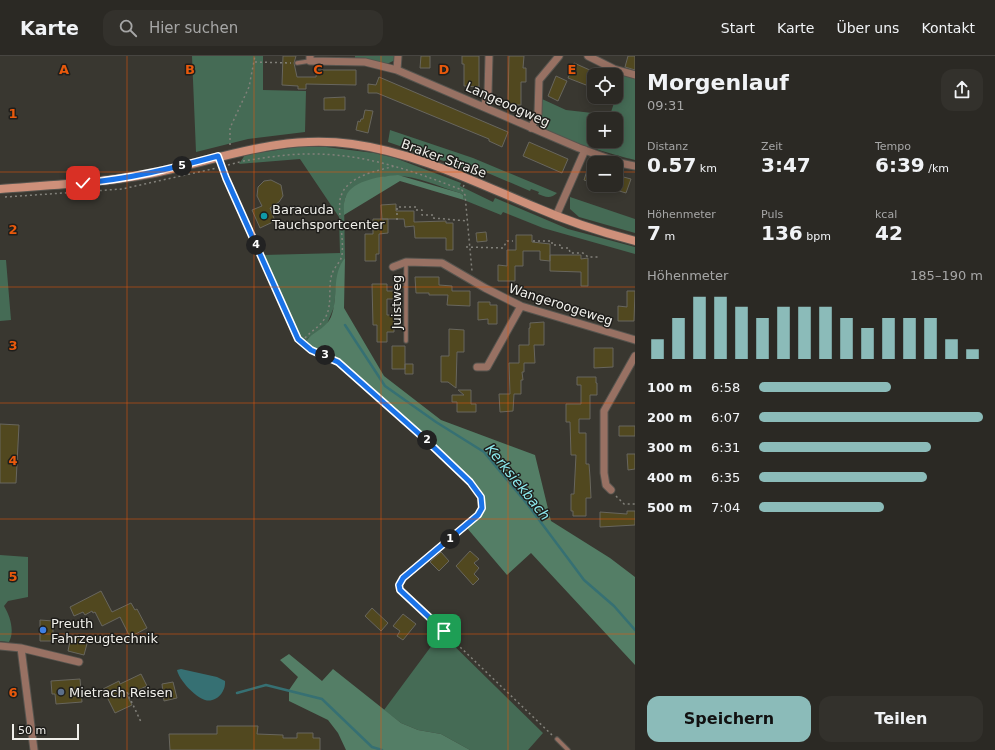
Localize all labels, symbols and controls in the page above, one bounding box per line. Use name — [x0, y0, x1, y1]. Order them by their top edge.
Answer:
search box — [103, 10, 383, 46]
text: Karte — [20, 17, 79, 39]
icon: search — [117, 17, 139, 39]
text: Hier suchen — [149, 19, 238, 37]
text: Start — [721, 20, 755, 36]
text: Karte — [777, 20, 814, 36]
text: Über uns — [836, 20, 899, 36]
text: Kontakt — [921, 20, 975, 36]
text: A — [59, 62, 69, 77]
text: B — [185, 62, 195, 77]
text: C — [313, 62, 323, 77]
text: D — [439, 62, 450, 77]
text: E — [568, 62, 576, 77]
map controls — [587, 68, 623, 192]
button: locate — [587, 68, 623, 104]
button: share — [941, 69, 983, 111]
text: Morgenlauf — [647, 70, 789, 95]
street label: Langeoogweg — [463, 79, 552, 130]
text: 09:31 — [647, 98, 684, 113]
text: 1 — [8, 106, 18, 121]
button: + — [587, 112, 623, 148]
street label: Braker Straße — [399, 136, 489, 181]
text: Distanz — [647, 140, 688, 153]
text: Zeit — [761, 140, 783, 153]
text: Tempo — [875, 140, 911, 153]
text: 0.57 — [647, 153, 696, 177]
text: 3:47 — [761, 153, 811, 177]
text: 6:39 — [875, 153, 925, 177]
pin: 5 — [172, 156, 192, 176]
button: − — [587, 156, 623, 192]
text: 5 — [178, 159, 186, 172]
text: km — [696, 162, 717, 175]
text: /km — [925, 162, 949, 175]
pin — [66, 166, 100, 200]
icon: check — [72, 172, 94, 194]
place label: Baracuda Tauchsportcenter — [271, 202, 385, 232]
text: Höhenmeter — [647, 208, 716, 221]
text: Puls — [761, 208, 783, 221]
text: kcal — [875, 208, 897, 221]
marker: Baracuda Tauchsportcenter — [259, 211, 269, 221]
text: 7 — [647, 221, 661, 245]
text: 136 — [761, 221, 803, 245]
text: 42 — [875, 221, 903, 245]
text: 2 — [8, 222, 18, 237]
text: m — [661, 230, 675, 243]
text: bpm — [803, 230, 831, 243]
pin: 4 — [246, 235, 266, 255]
text: 4 — [252, 238, 260, 251]
text: Höhenmeter — [647, 268, 728, 283]
text: 185–190 m — [910, 268, 983, 283]
street label: Juistweg — [389, 275, 404, 330]
street label: Wangeroogeweg — [507, 281, 615, 328]
text: 3 — [8, 338, 18, 353]
pin: 3 — [315, 345, 335, 365]
text: 3 — [321, 348, 329, 361]
text: 100 m — [647, 380, 692, 395]
text: 6:58 — [711, 380, 740, 395]
text: 200 m — [647, 410, 692, 425]
text: 6:07 — [711, 410, 740, 425]
pin: 2 — [417, 430, 437, 450]
text: 2 — [423, 433, 431, 446]
text: 300 m — [647, 440, 692, 455]
text: 6:31 — [711, 440, 740, 455]
water label: Kerksiekbach — [482, 441, 554, 523]
text: 4 — [8, 453, 18, 468]
text: 400 m — [647, 470, 692, 485]
text: 6:35 — [711, 470, 740, 485]
text: 500 m — [647, 500, 692, 515]
text: 7:04 — [711, 500, 740, 515]
pin: 1 — [440, 529, 460, 549]
text: 1 — [446, 532, 454, 545]
text: 5 — [8, 569, 18, 584]
pin — [427, 614, 461, 648]
place label: Preuth Fahrzeugtechnik — [51, 616, 158, 646]
icon: arrive — [433, 620, 455, 642]
marker: Preuth Fahrzeugtechnik — [38, 625, 48, 635]
text: 6 — [8, 685, 18, 700]
place label: Mietrach Reisen — [69, 685, 173, 700]
marker: Mietrach Reisen — [56, 687, 66, 697]
button: Speichern — [647, 696, 811, 742]
button: Teilen — [819, 696, 983, 742]
scale bar — [12, 722, 79, 741]
text: 50 m — [18, 724, 46, 737]

